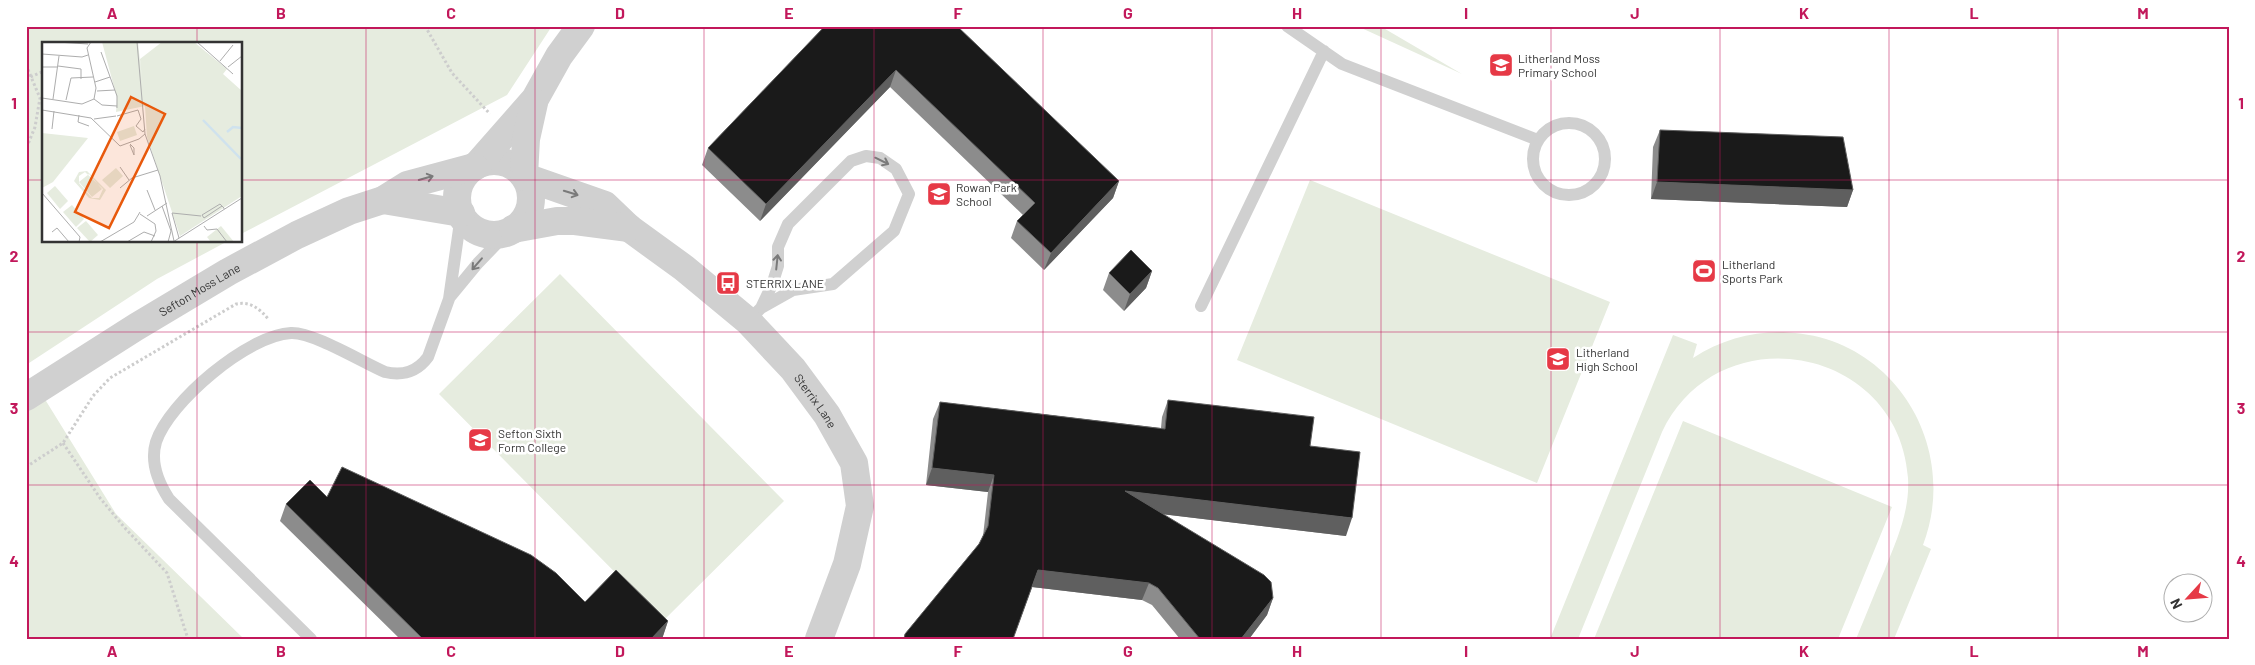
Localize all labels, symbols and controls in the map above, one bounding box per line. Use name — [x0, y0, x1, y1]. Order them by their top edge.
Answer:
text: A — [107, 3, 118, 22]
text: B — [276, 3, 286, 22]
text: C — [446, 3, 456, 22]
text: D — [615, 3, 625, 22]
text: E — [784, 3, 794, 22]
text: F — [954, 3, 963, 22]
text: G — [1123, 3, 1133, 22]
text: H — [1292, 3, 1302, 22]
text: I — [1464, 3, 1468, 22]
text: J — [1630, 3, 1640, 22]
text: K — [1799, 3, 1809, 22]
text: L — [1969, 3, 1979, 22]
text: M — [2137, 3, 2149, 22]
inset map — [42, 42, 242, 242]
place label: Litherland Moss Primary School — [1518, 51, 1600, 79]
school or university icon: Litherland Moss Primary School — [1488, 52, 1514, 78]
text: 1 — [11, 93, 17, 112]
text: 1 — [2238, 93, 2244, 112]
one-way arrow — [875, 157, 890, 167]
one-way arrow — [418, 173, 434, 183]
place label: Rowan Park School — [956, 180, 1017, 208]
school or university icon: Rowan Park School — [926, 181, 952, 207]
one-way arrow — [563, 188, 579, 198]
text: 2 — [10, 246, 19, 265]
text: 2 — [2237, 246, 2246, 265]
one-way arrow — [772, 255, 782, 271]
place label: Litherland Sports Park — [1722, 257, 1783, 285]
one-way arrow — [471, 258, 483, 271]
sports icon: Litherland Sports Park — [1691, 258, 1717, 284]
street label: Sefton Moss Lane — [156, 260, 242, 319]
bus stop icon: STERRIX LANE — [715, 270, 741, 296]
place label: STERRIX LANE — [746, 276, 824, 290]
place label: Litherland High School — [1576, 345, 1638, 373]
school or university icon: Litherland High School — [1545, 346, 1571, 372]
street label: Sterrix Lane — [792, 371, 840, 430]
text: 3 — [10, 398, 18, 417]
text: 3 — [2237, 398, 2245, 417]
place label: Sefton Sixth Form College — [498, 426, 566, 454]
school or university icon: Sefton Sixth Form College — [467, 427, 493, 453]
text: 4 — [9, 551, 19, 570]
text: 4 — [2236, 551, 2246, 570]
north arrow — [2162, 572, 2212, 622]
text: N — [2166, 596, 2186, 612]
text: A — [107, 641, 118, 660]
text: B — [276, 641, 286, 660]
text: C — [446, 641, 456, 660]
text: D — [615, 641, 625, 660]
text: E — [784, 641, 794, 660]
text: F — [954, 641, 963, 660]
text: G — [1123, 641, 1133, 660]
text: H — [1292, 641, 1302, 660]
text: I — [1464, 641, 1468, 660]
text: J — [1630, 641, 1640, 660]
text: K — [1799, 641, 1809, 660]
text: L — [1969, 641, 1979, 660]
text: M — [2137, 641, 2149, 660]

